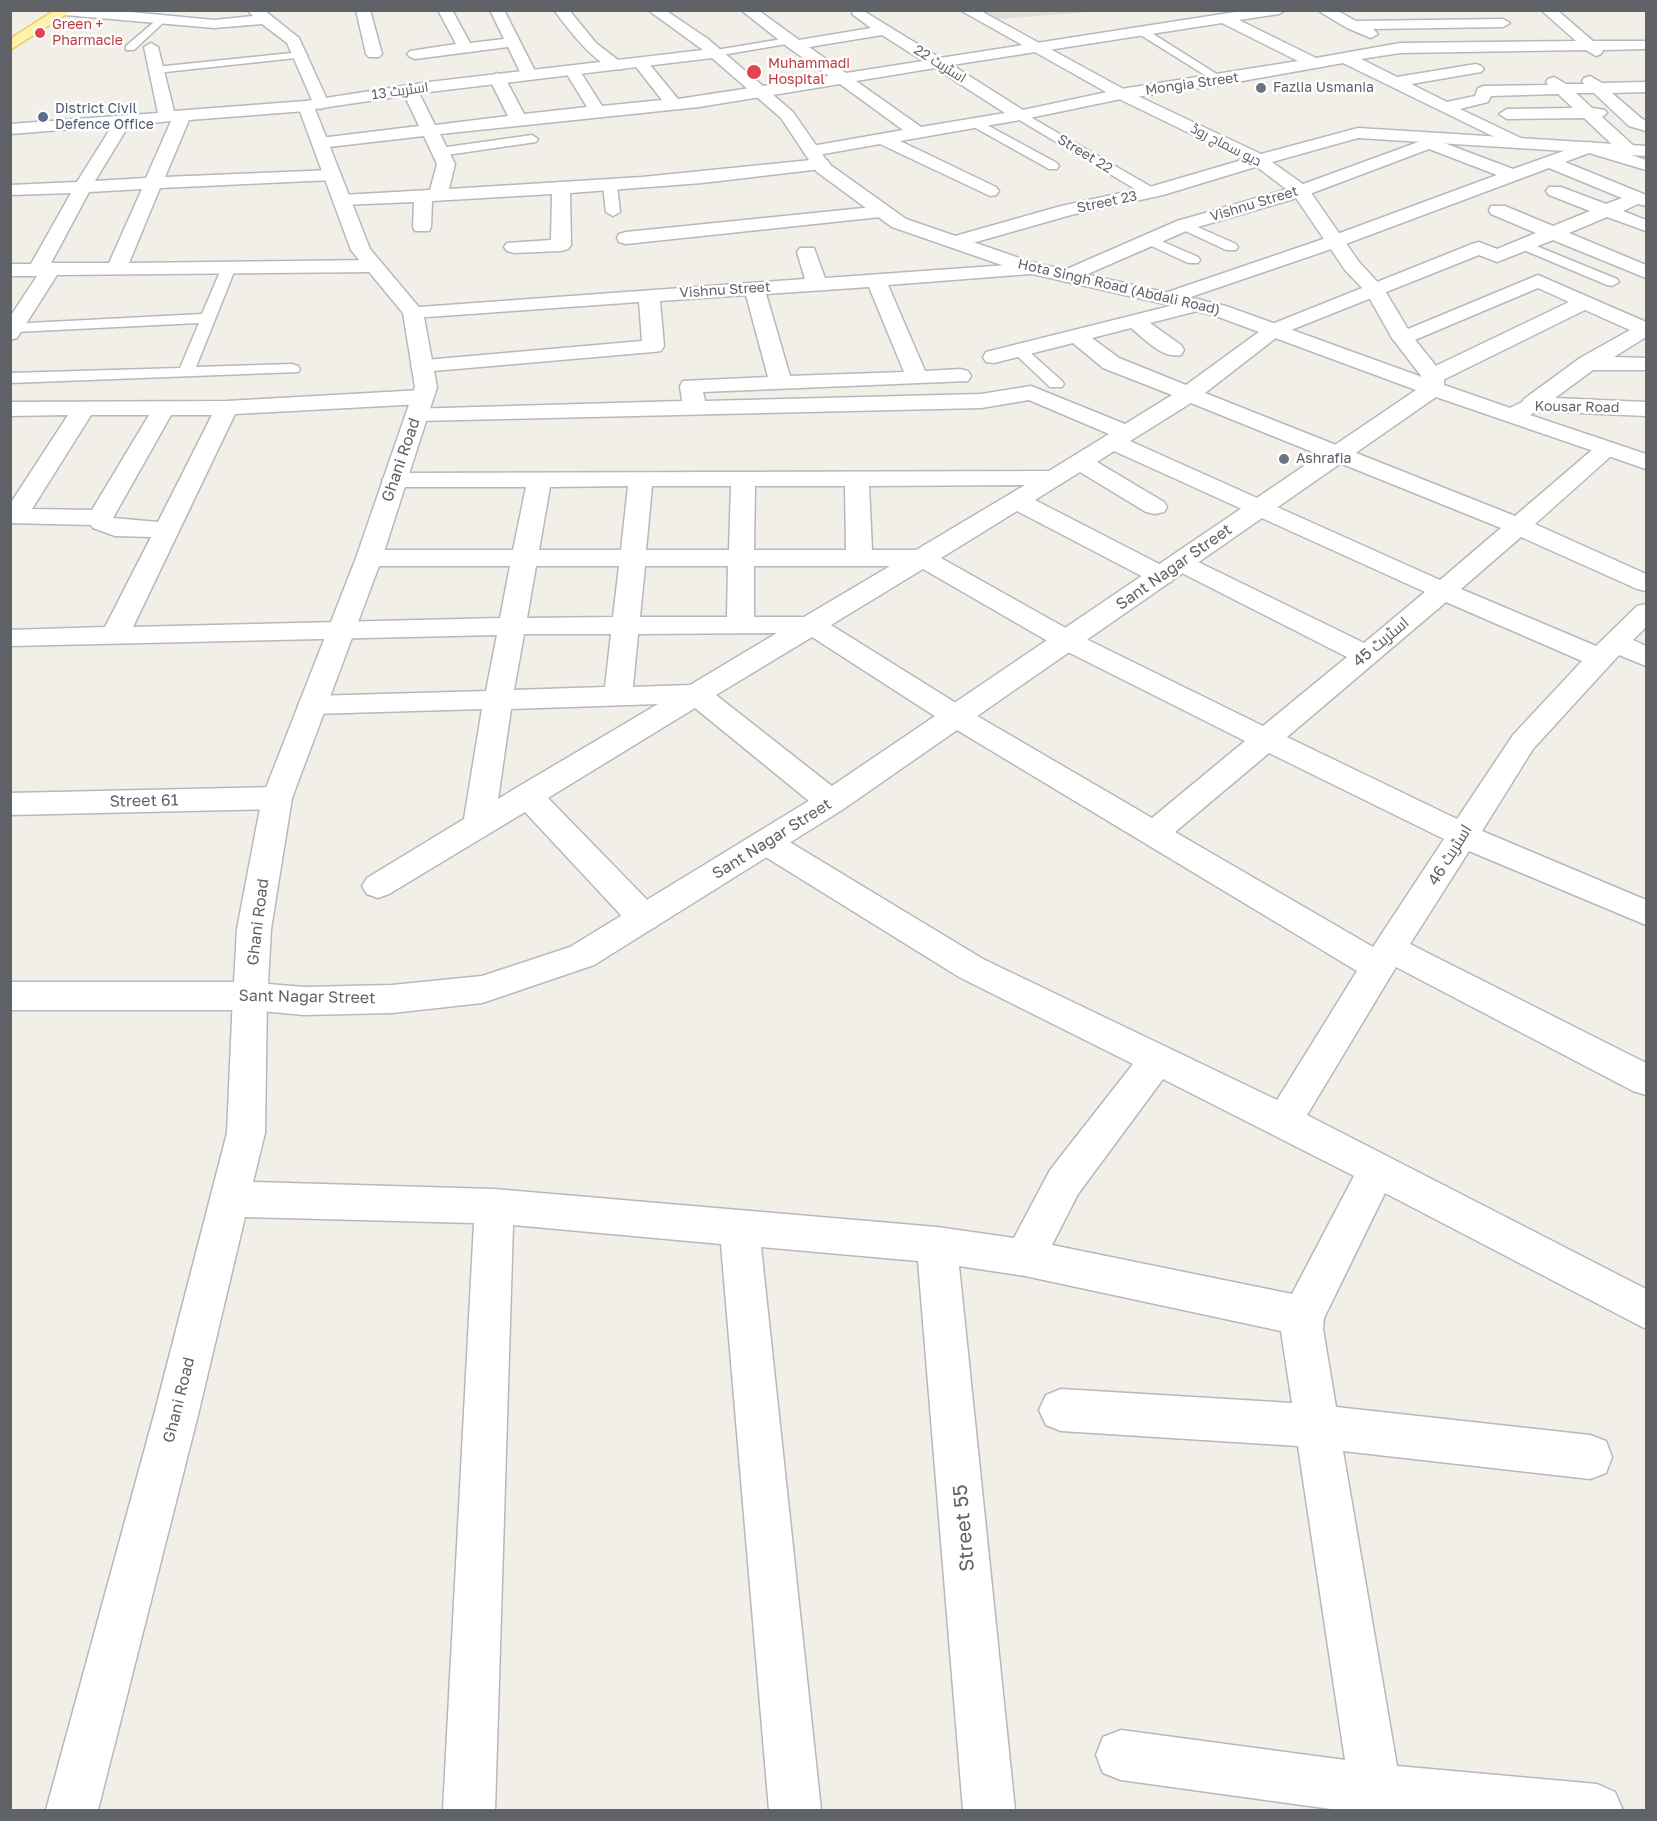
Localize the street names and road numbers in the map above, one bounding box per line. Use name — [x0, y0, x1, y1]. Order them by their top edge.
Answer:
street label: اسٹریٹ 22 — [911, 41, 969, 87]
street label: Mongia Street — [1144, 69, 1240, 99]
street label: اسٹریٹ 13 — [370, 79, 430, 103]
street label: دیو سماج روڈ — [1188, 120, 1264, 170]
street label: Street 22 — [1054, 131, 1116, 177]
street label: Vishnu Street — [1208, 183, 1300, 225]
street label: Street 23 — [1075, 187, 1139, 217]
street label: Hota Singh Road (Abdali Road) — [1016, 256, 1222, 318]
street label: Vishnu Street — [679, 278, 771, 302]
street label: Kousar Road — [1534, 398, 1620, 416]
street label: Ghani Road — [378, 416, 424, 504]
street label: Sant Nagar Street — [1112, 520, 1236, 614]
street label: اسٹریٹ 45 — [1349, 613, 1413, 671]
street label: Street 61 — [109, 791, 179, 811]
street label: Sant Nagar Street — [709, 795, 835, 883]
street label: اسٹریٹ 46 — [1424, 821, 1476, 889]
street label: Ghani Road — [243, 877, 273, 967]
street label: Sant Nagar Street — [238, 986, 376, 1008]
street label: Ghani Road — [159, 1355, 199, 1445]
street label: Street 55 — [948, 1483, 980, 1573]

